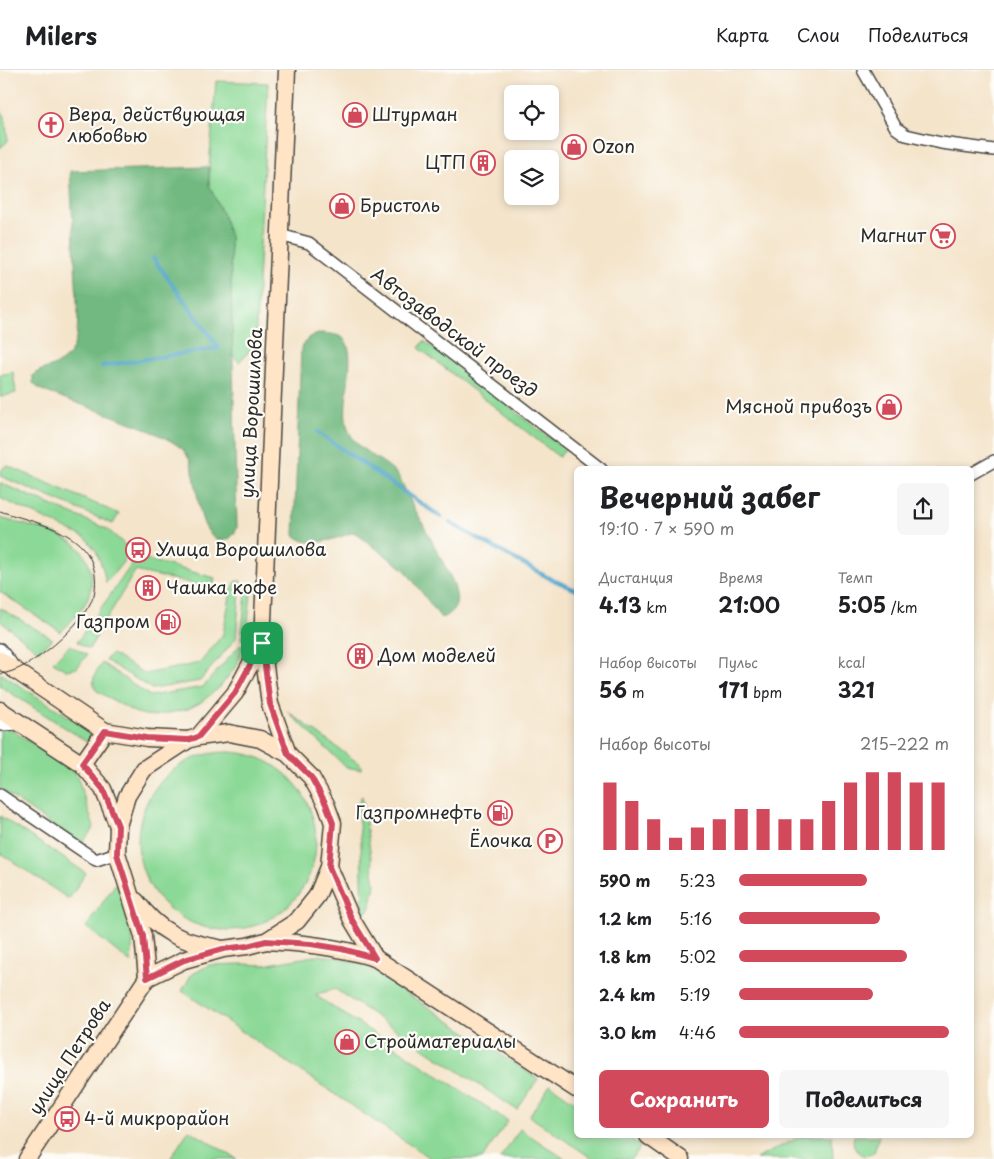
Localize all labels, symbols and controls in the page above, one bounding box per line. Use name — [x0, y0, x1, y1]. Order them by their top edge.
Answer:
text: Milers — [25, 17, 97, 53]
text: Карта — [716, 21, 769, 48]
text: Слои — [797, 21, 840, 48]
text: Поделиться — [868, 21, 969, 48]
map controls — [504, 85, 559, 205]
button: locate — [504, 85, 559, 140]
place label: Вера, действующая любовью — [67, 100, 246, 148]
place label: Штурман — [372, 100, 458, 127]
shop icon: Штурман — [342, 102, 368, 128]
church icon: Вера, действующая любовью — [38, 112, 64, 138]
place label: Ozon — [592, 132, 635, 159]
shop icon: Ozon — [561, 134, 587, 160]
place label: ЦТП — [425, 148, 466, 175]
building icon: ЦТП — [470, 150, 496, 176]
button: layers — [504, 150, 559, 205]
place label: Бристоль — [360, 191, 440, 218]
shop icon: Бристоль — [329, 193, 355, 219]
place label: Магнит — [860, 221, 927, 248]
supermarket icon: Магнит — [930, 223, 956, 249]
street label: Автозаводской проезд — [366, 260, 544, 403]
street label: улица Ворошилова — [233, 326, 268, 499]
place label: Мясной привозъ — [725, 392, 872, 419]
shop icon: Мясной привозъ — [876, 394, 902, 420]
text: Вечерний забег — [599, 475, 820, 518]
button: share — [897, 483, 949, 535]
text: 19:10 · 7 × 590 m — [599, 516, 734, 540]
place label: Улица Ворошилова — [156, 535, 327, 562]
bus stop icon: Улица Ворошилова — [125, 537, 151, 563]
text: Дистанция — [599, 567, 673, 588]
text: Время — [718, 567, 763, 588]
text: Темп — [838, 567, 873, 588]
place label: Чашка кофе — [166, 573, 277, 600]
building icon: Чашка кофе — [135, 575, 161, 601]
text: 4.13 — [599, 588, 642, 620]
text: 21:00 — [718, 588, 780, 620]
text: 5:05 — [838, 588, 886, 620]
text: km — [642, 597, 667, 618]
text: /km — [886, 597, 918, 618]
place label: Газпром — [76, 607, 150, 634]
fuel station icon: Газпром — [155, 609, 181, 635]
pin — [241, 622, 283, 664]
icon: arrive — [248, 629, 276, 657]
place label: Дом моделей — [377, 641, 496, 668]
building icon: Дом моделей — [347, 643, 373, 669]
text: Набор высоты — [599, 652, 697, 673]
text: Пульс — [718, 652, 758, 673]
text: kcal — [838, 652, 866, 673]
text: 56 — [599, 673, 627, 705]
text: 171 — [718, 673, 749, 705]
text: 321 — [838, 673, 875, 705]
text: m — [627, 682, 644, 703]
text: bpm — [749, 682, 782, 703]
text: Набор высоты — [599, 731, 711, 755]
text: 215–222 m — [860, 731, 949, 755]
place label: Газпромнефть — [355, 798, 482, 825]
fuel station icon: Газпромнефть — [487, 800, 513, 826]
place label: Ёлочка — [469, 826, 533, 853]
parking icon: Ёлочка — [537, 828, 563, 854]
text: 590 m — [599, 868, 650, 892]
text: 5:23 — [679, 868, 716, 892]
text: 1.2 km — [599, 906, 652, 930]
text: 5:16 — [679, 906, 712, 930]
text: 1.8 km — [599, 944, 651, 968]
text: 5:02 — [679, 944, 716, 968]
text: 2.4 km — [599, 982, 655, 1006]
text: 5:19 — [679, 982, 710, 1006]
street label: улица Петрова — [21, 992, 117, 1120]
text: 3.0 km — [599, 1020, 656, 1044]
text: 4:46 — [679, 1020, 716, 1044]
place label: Стройматериалы — [364, 1027, 516, 1054]
shop icon: Стройматериалы — [334, 1029, 360, 1055]
button: Сохранить — [599, 1070, 769, 1128]
button: Поделиться — [779, 1070, 949, 1128]
place label: 4-й микрорайон — [84, 1104, 230, 1131]
bus stop icon: 4-й микрорайон — [54, 1106, 80, 1132]

